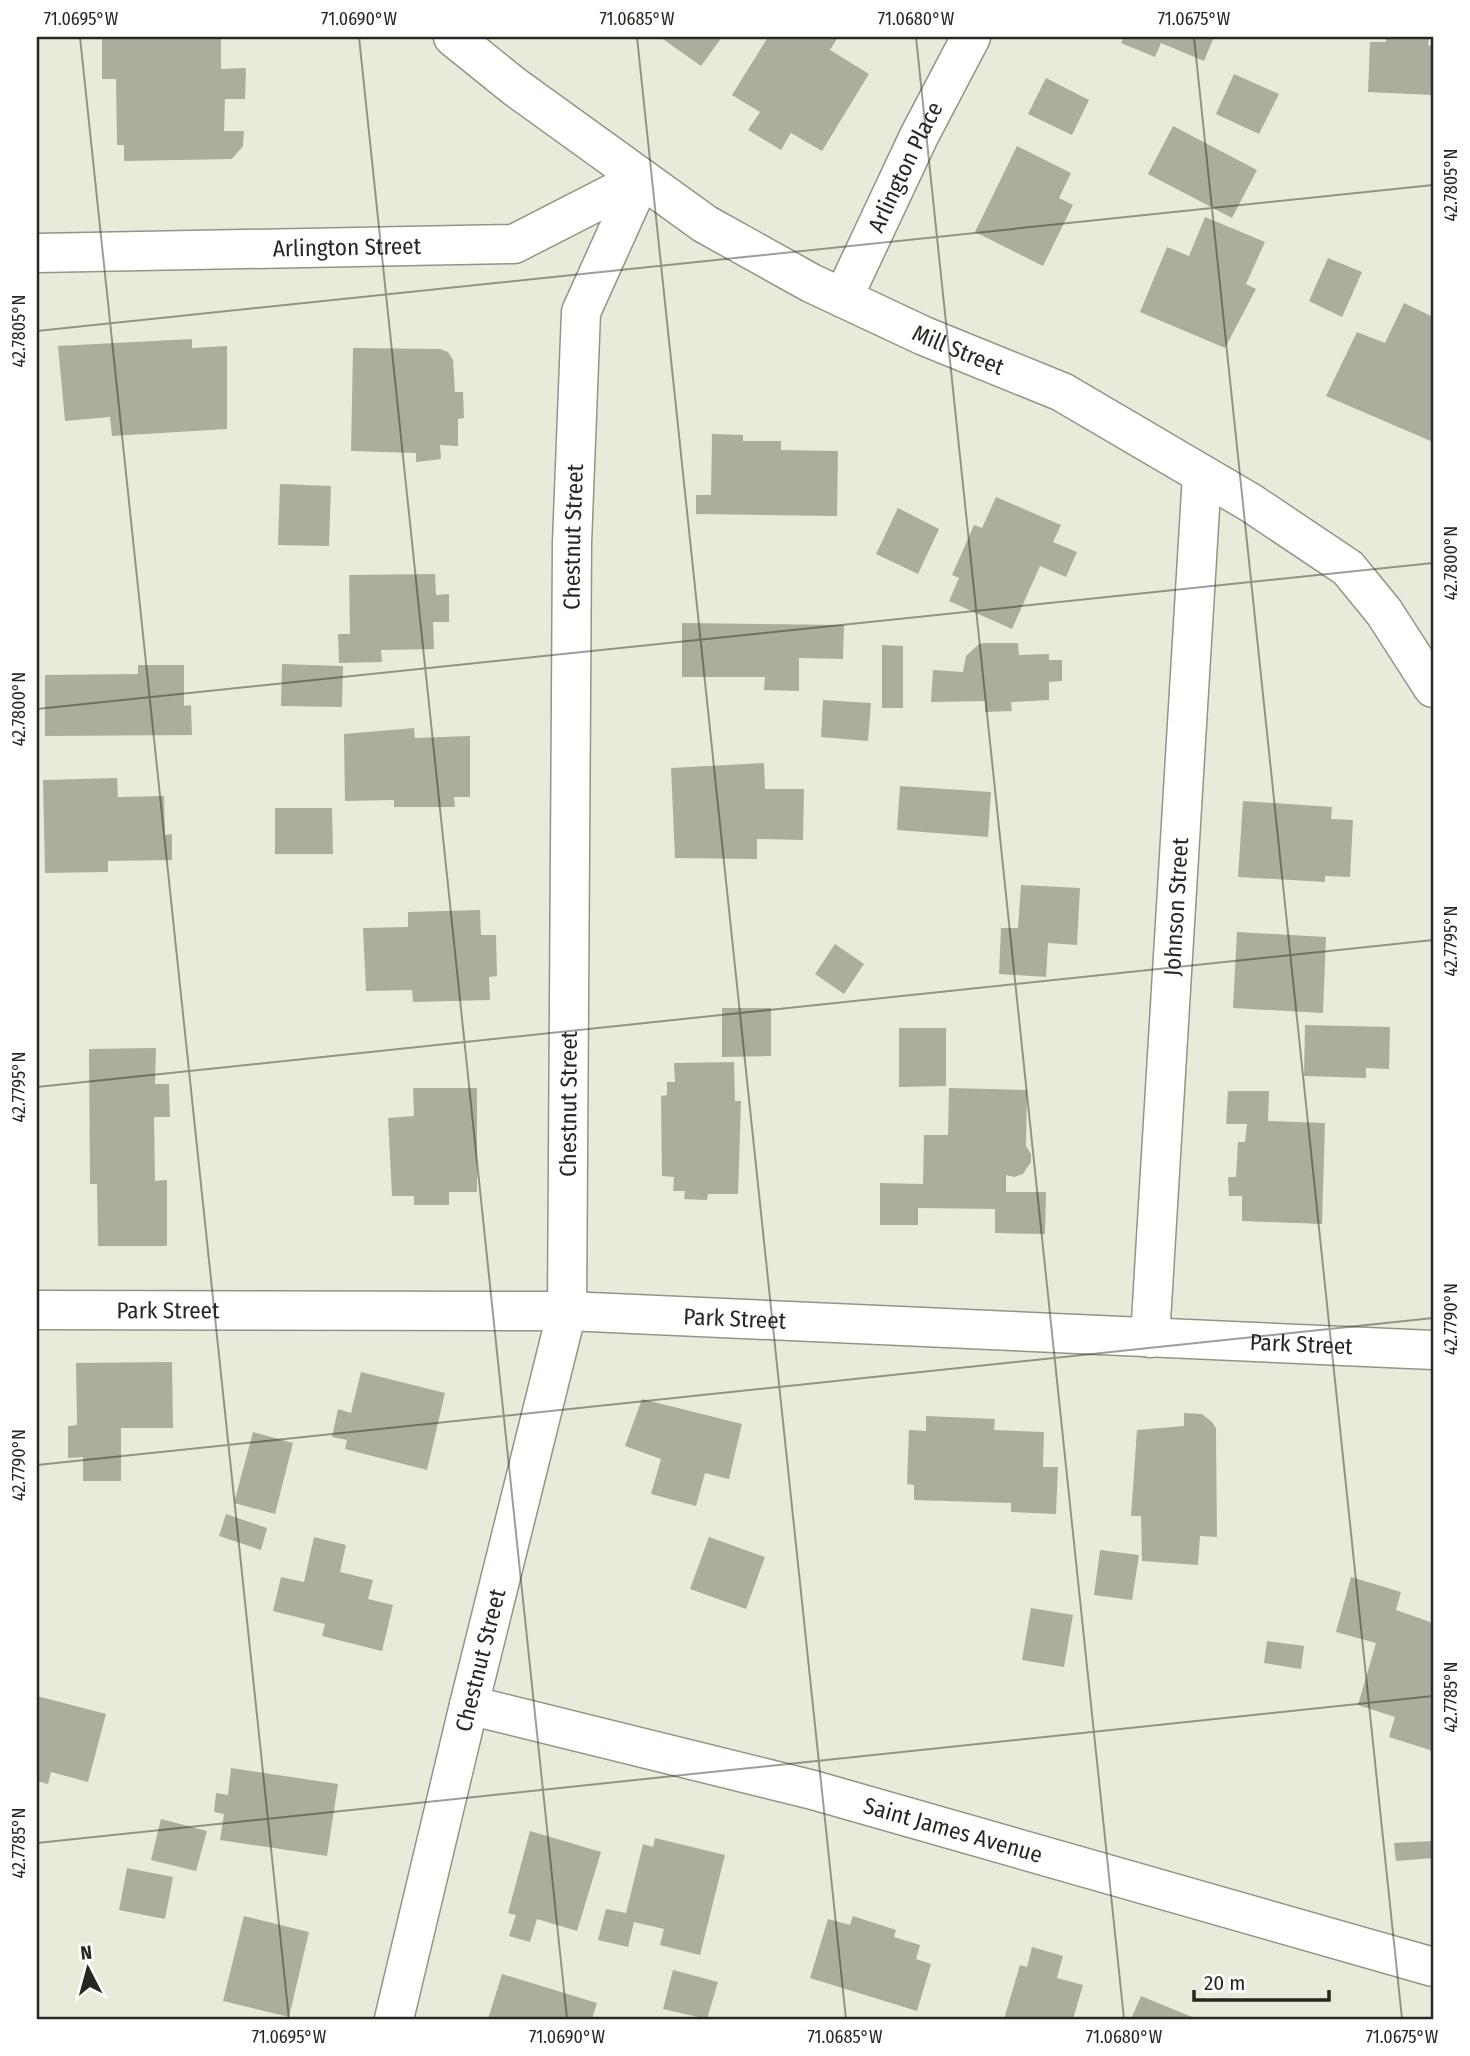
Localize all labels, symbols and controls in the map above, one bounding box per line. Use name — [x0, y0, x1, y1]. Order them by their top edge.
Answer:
text: 71.0695°W — [44, 8, 119, 30]
text: 71.0690°W — [321, 8, 397, 30]
text: 71.0685°W — [600, 8, 675, 30]
text: 71.0680°W — [878, 8, 955, 30]
text: 71.0675°W — [1158, 8, 1231, 30]
street label: Arlington Place — [862, 97, 949, 237]
text: 42.7805°N — [1440, 148, 1462, 222]
street label: Arlington Street — [272, 232, 422, 263]
text: 42.7805°N — [8, 294, 30, 368]
street label: Mill Street — [908, 319, 1009, 381]
street label: Chestnut Street — [558, 463, 589, 610]
text: 42.7800°N — [1440, 526, 1462, 600]
text: 42.7800°N — [8, 672, 30, 746]
street label: Johnson Street — [1158, 836, 1194, 977]
text: 42.7795°N — [1440, 906, 1462, 976]
street label: Chestnut Street — [554, 1030, 583, 1177]
text: 42.7795°N — [8, 1052, 30, 1122]
text: 42.7790°N — [1440, 1283, 1462, 1355]
street label: Park Street — [117, 1296, 220, 1324]
street label: Park Street — [683, 1302, 787, 1335]
street label: Park Street — [1249, 1328, 1354, 1360]
text: 42.7790°N — [8, 1429, 30, 1501]
street label: Chestnut Street — [449, 1585, 511, 1734]
text: 42.7785°N — [1440, 1662, 1462, 1732]
street label: Saint James Avenue — [860, 1791, 1046, 1869]
text: 42.7785°N — [8, 1808, 30, 1878]
north arrow — [52, 1934, 122, 2004]
text: N — [79, 1941, 93, 1965]
scale bar — [1194, 1958, 1328, 2002]
text: 20 m — [1204, 1970, 1245, 1996]
text: 71.0695°W — [252, 2026, 327, 2048]
text: 71.0690°W — [529, 2026, 605, 2048]
text: 71.0685°W — [808, 2026, 883, 2048]
text: 71.0680°W — [1086, 2026, 1163, 2048]
text: 71.0675°W — [1366, 2026, 1439, 2048]

